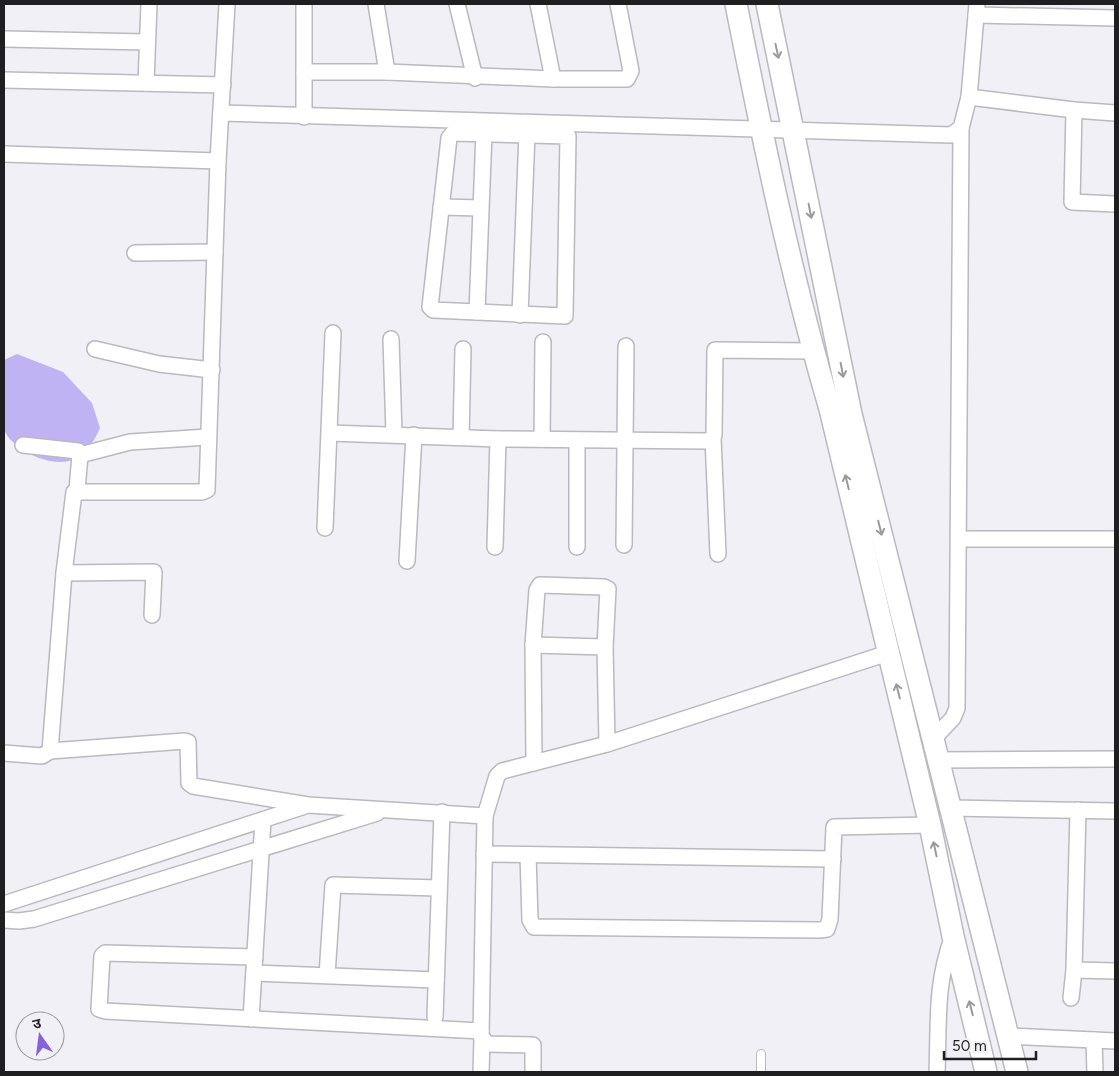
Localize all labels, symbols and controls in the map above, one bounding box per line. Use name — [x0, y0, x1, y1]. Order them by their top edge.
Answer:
one-way arrow — [773, 43, 782, 59]
one-way arrow — [806, 202, 816, 218]
one-way arrow — [838, 361, 848, 377]
one-way arrow — [842, 475, 851, 491]
one-way arrow — [876, 519, 885, 535]
one-way arrow — [892, 684, 902, 700]
one-way arrow — [930, 842, 939, 858]
one-way arrow — [966, 1000, 975, 1016]
north arrow — [15, 1011, 65, 1061]
text: उ — [31, 1014, 44, 1033]
scale bar — [944, 1028, 1036, 1060]
text: 50 m — [952, 1037, 987, 1055]

